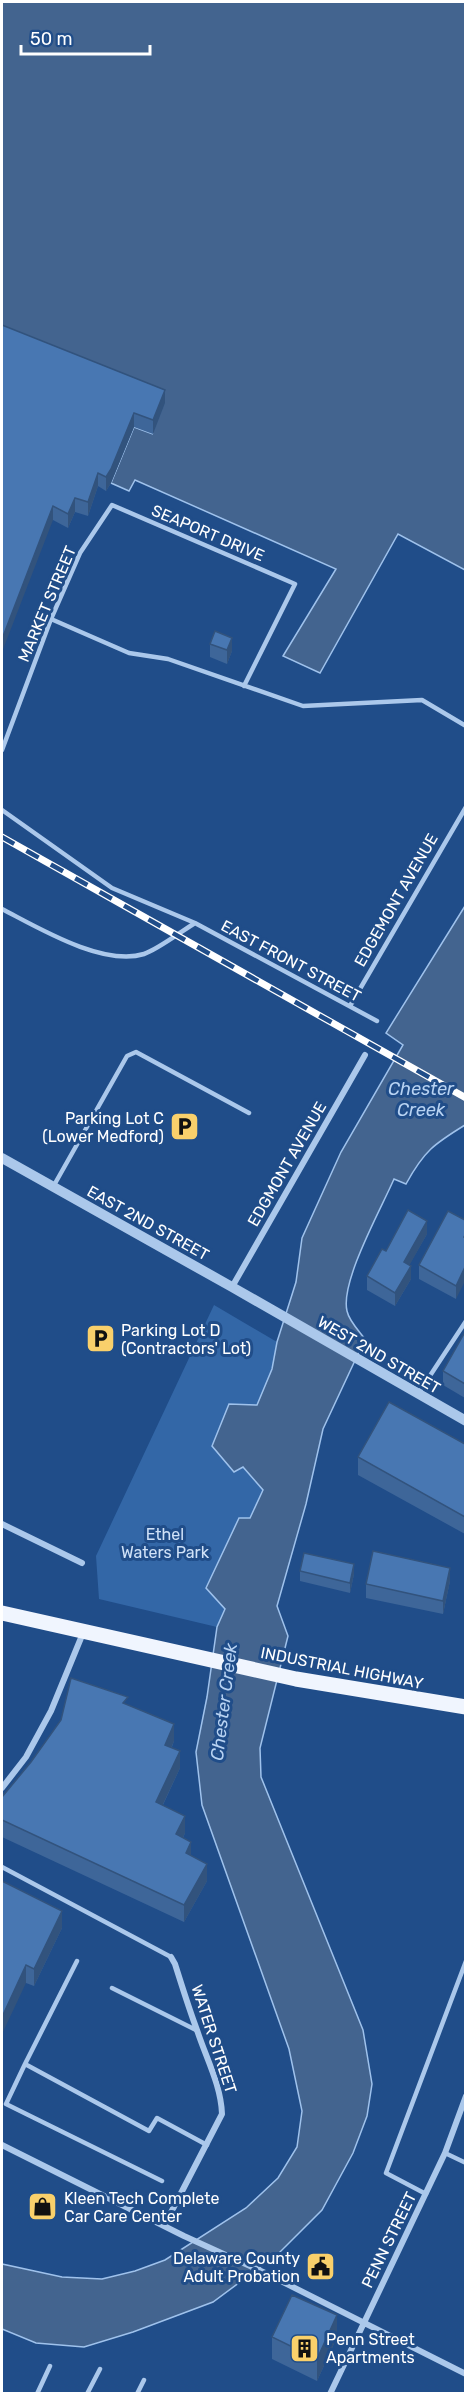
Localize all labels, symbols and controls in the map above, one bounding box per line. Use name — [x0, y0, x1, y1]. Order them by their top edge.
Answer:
scale bar — [21, 18, 150, 56]
text: 50 m — [30, 28, 73, 50]
street label: SEAPORT DRIVE — [149, 501, 267, 565]
street label: MARKET STREET — [14, 543, 80, 665]
street label: EDGEMONT AVENUE — [350, 830, 442, 970]
street label: EAST FRONT STREET — [218, 916, 364, 1006]
water label: Chester Creek — [388, 1078, 455, 1121]
street label: EDGMONT AVENUE — [244, 1098, 330, 1230]
place label: Parking Lot C (Lower Medford) — [42, 1109, 164, 1146]
parking icon: Parking Lot C (Lower Medford) — [169, 1111, 201, 1143]
street label: EAST 2ND STREET — [84, 1182, 212, 1264]
street label: WEST 2ND STREET — [314, 1312, 444, 1398]
place label: Parking Lot D (Contractors' Lot) — [121, 1321, 251, 1358]
parking icon: Parking Lot D (Contractors' Lot) — [84, 1323, 116, 1355]
park label: Ethel Waters Park — [121, 1525, 210, 1562]
water label: Chester Creek — [206, 1641, 242, 1762]
street label: INDUSTRIAL HIGHWAY — [259, 1643, 425, 1693]
street label: WATER STREET — [187, 1982, 241, 2096]
place label: Kleen Tech Complete Car Care Center — [64, 2189, 219, 2226]
street label: PENN STREET — [358, 2189, 420, 2291]
shop icon: Kleen Tech Complete Car Care Center — [27, 2191, 59, 2223]
place label: Delaware County Adult Probation — [173, 2249, 300, 2286]
public building icon: Delaware County Adult Probation — [305, 2251, 337, 2283]
place label: Penn Street Apartments — [326, 2330, 415, 2367]
building icon: Penn Street Apartments — [289, 2332, 321, 2364]

